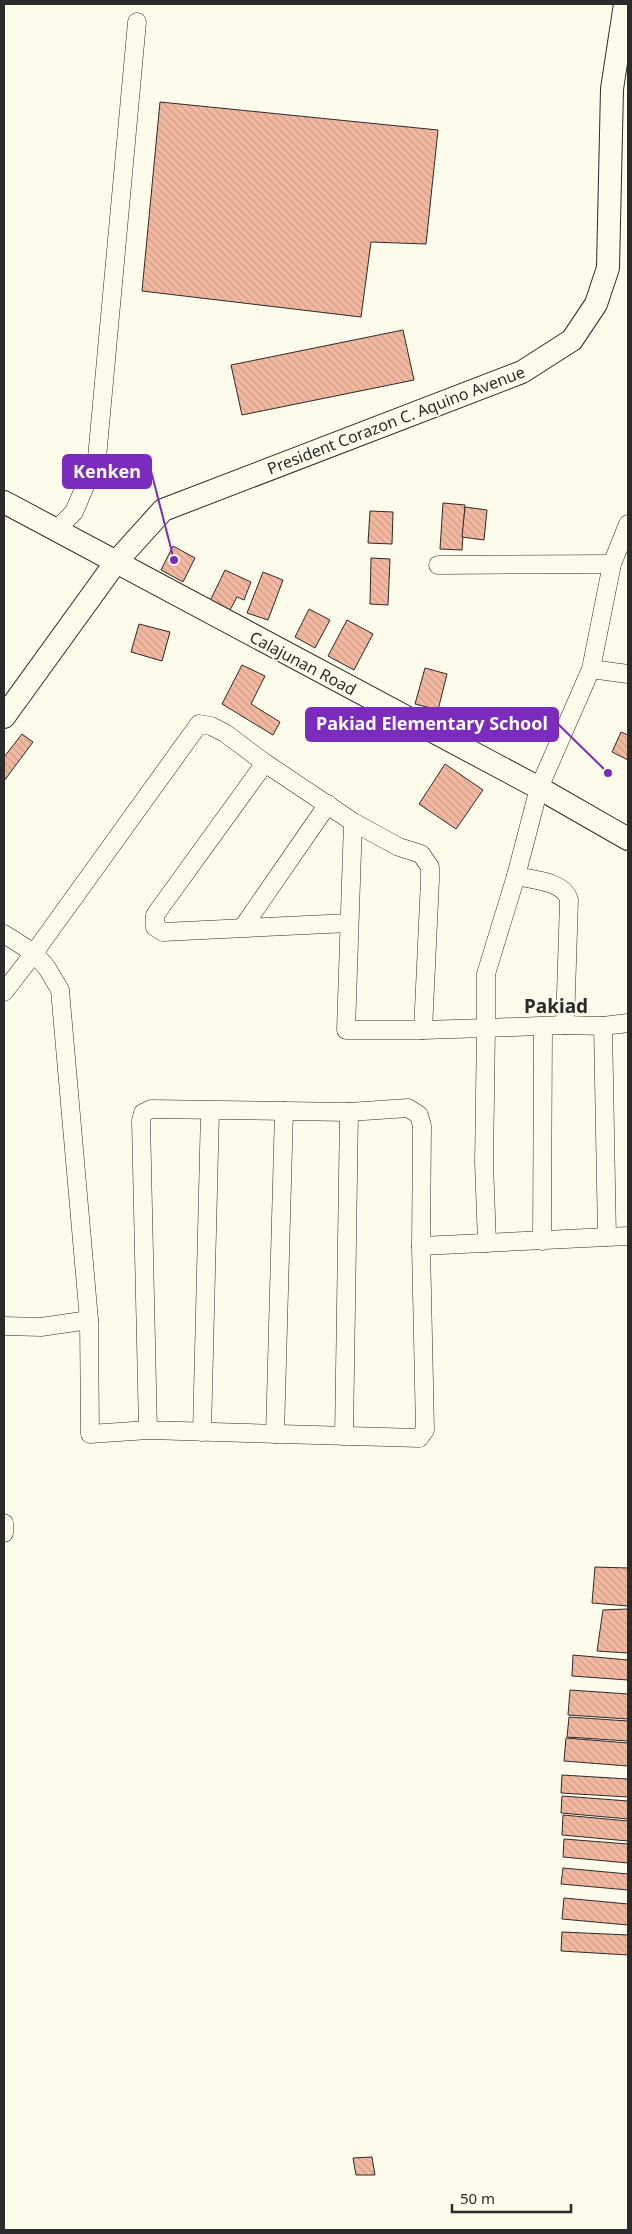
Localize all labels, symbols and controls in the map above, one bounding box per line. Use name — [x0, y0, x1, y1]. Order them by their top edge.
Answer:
street label: President Corazon C. Aquino Avenue — [264, 361, 528, 479]
callout: Kenken — [63, 455, 151, 488]
text: Kenken — [73, 459, 141, 483]
street label: Calajunan Road — [246, 626, 360, 700]
callout: Pakiad Elementary School — [306, 708, 558, 741]
text: Pakiad Elementary School — [316, 711, 548, 735]
district label: Pakiad — [524, 993, 588, 1019]
scale bar — [452, 2182, 571, 2214]
text: 50 m — [460, 2188, 495, 2208]

